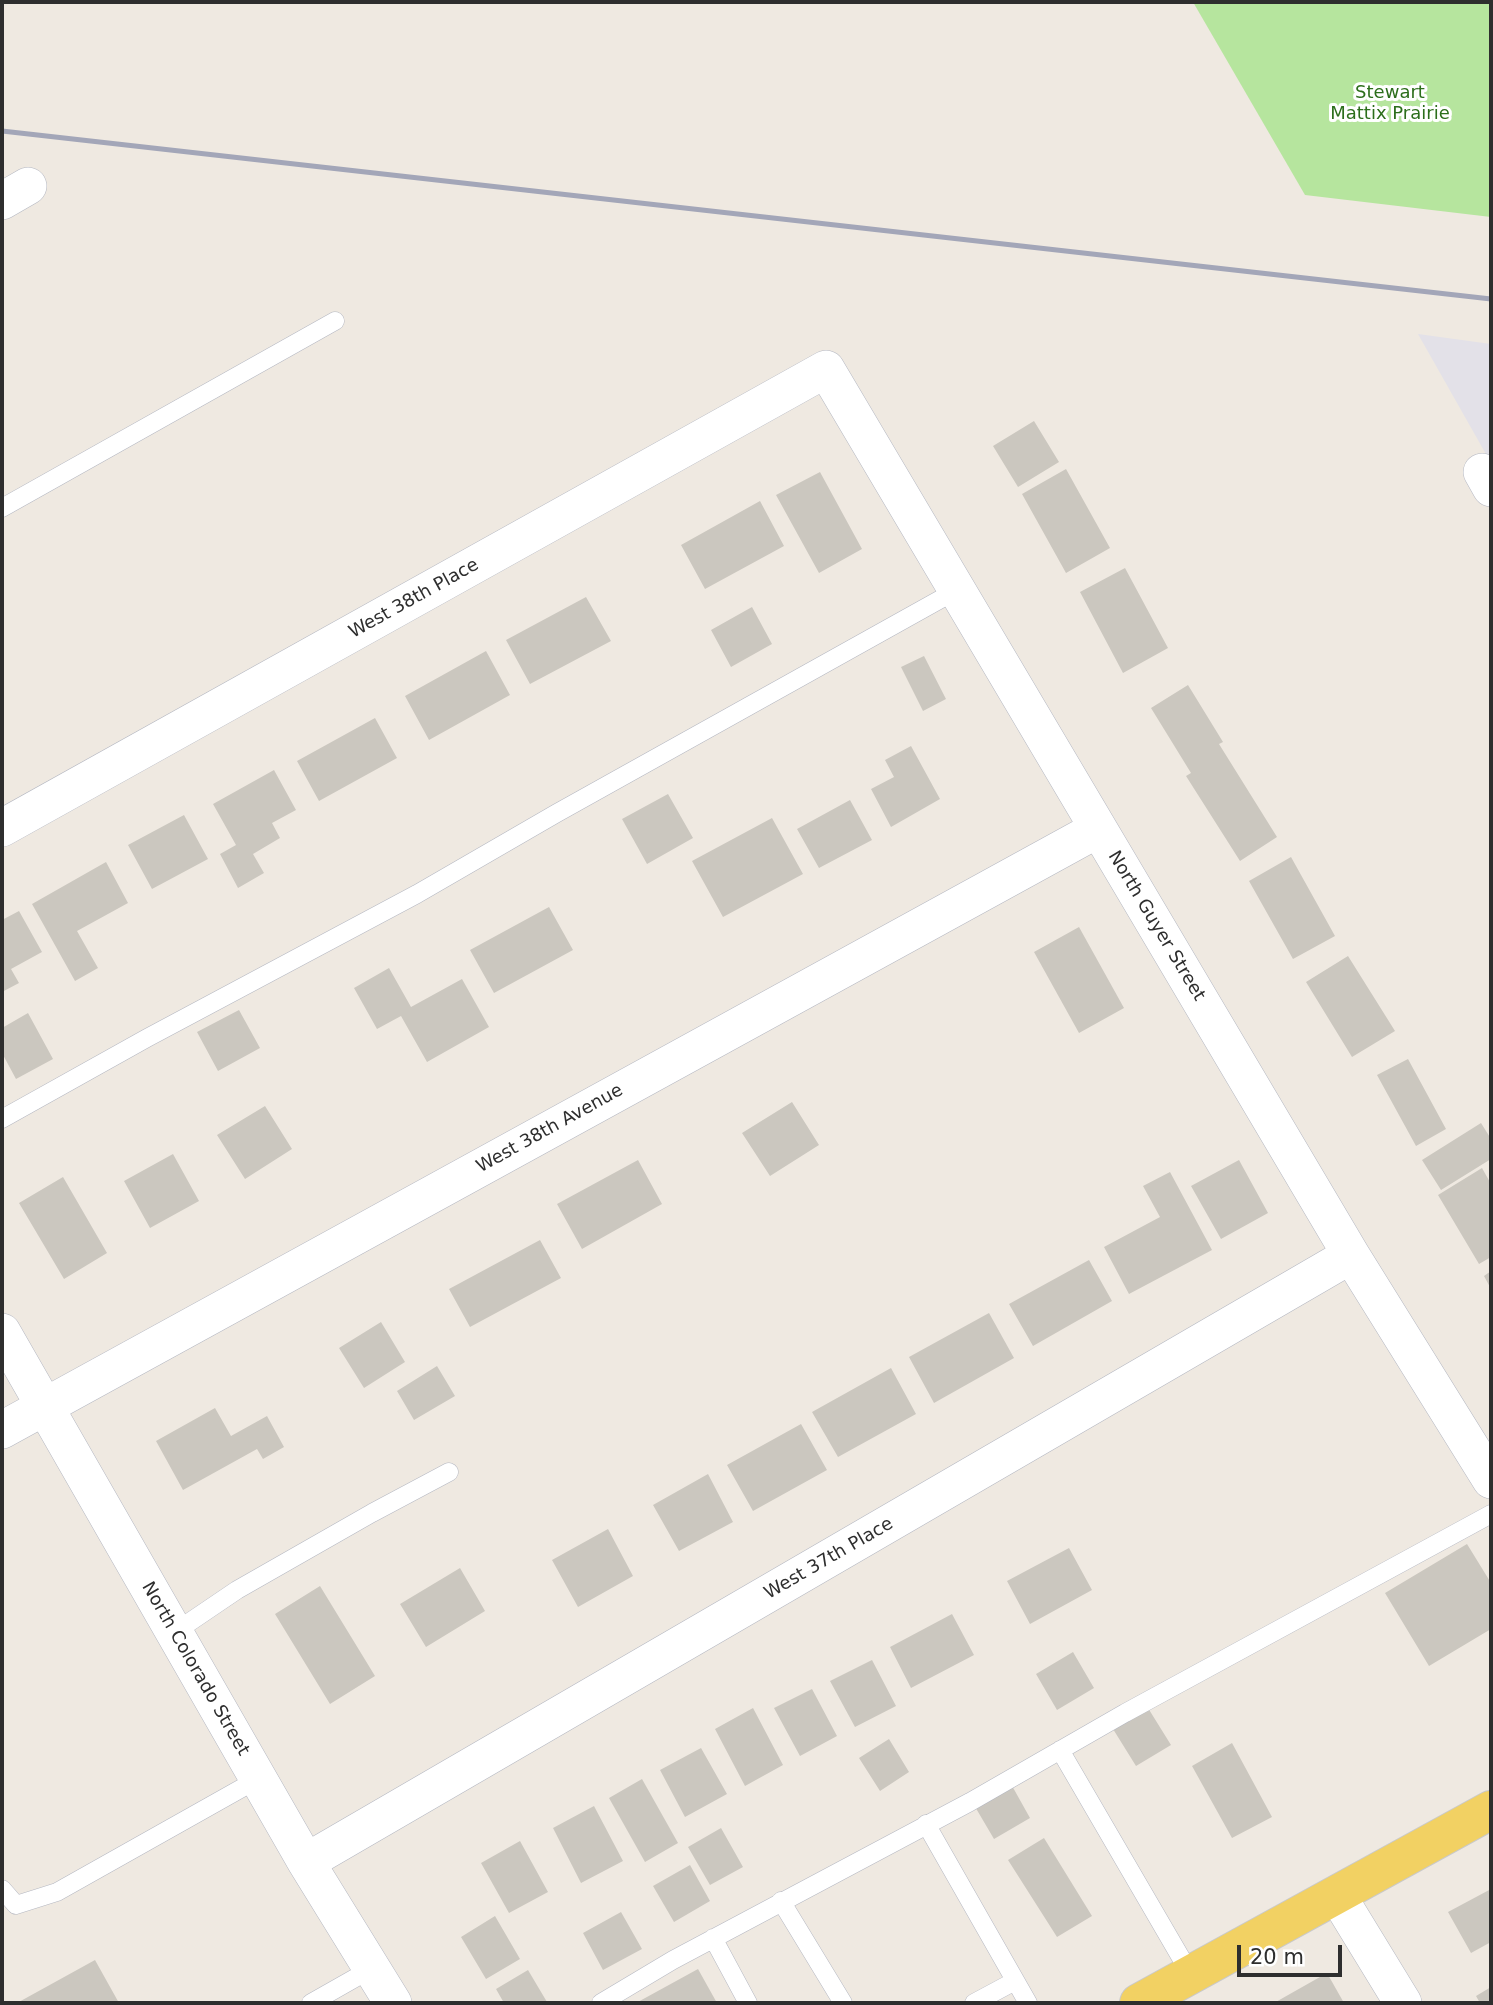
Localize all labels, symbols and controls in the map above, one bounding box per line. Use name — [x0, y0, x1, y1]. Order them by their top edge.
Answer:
park label: Stewart Mattix Prairie — [1330, 82, 1450, 124]
street label: West 38th Place — [345, 554, 483, 644]
street label: North Guyer Street — [1103, 847, 1209, 1005]
street label: West 38th Avenue — [473, 1080, 627, 1178]
street label: West 37th Place — [761, 1513, 897, 1605]
street label: North Colorado Street — [136, 1578, 254, 1760]
scale bar — [1241, 1932, 1346, 1976]
text: 20 m — [1250, 1945, 1304, 1969]

